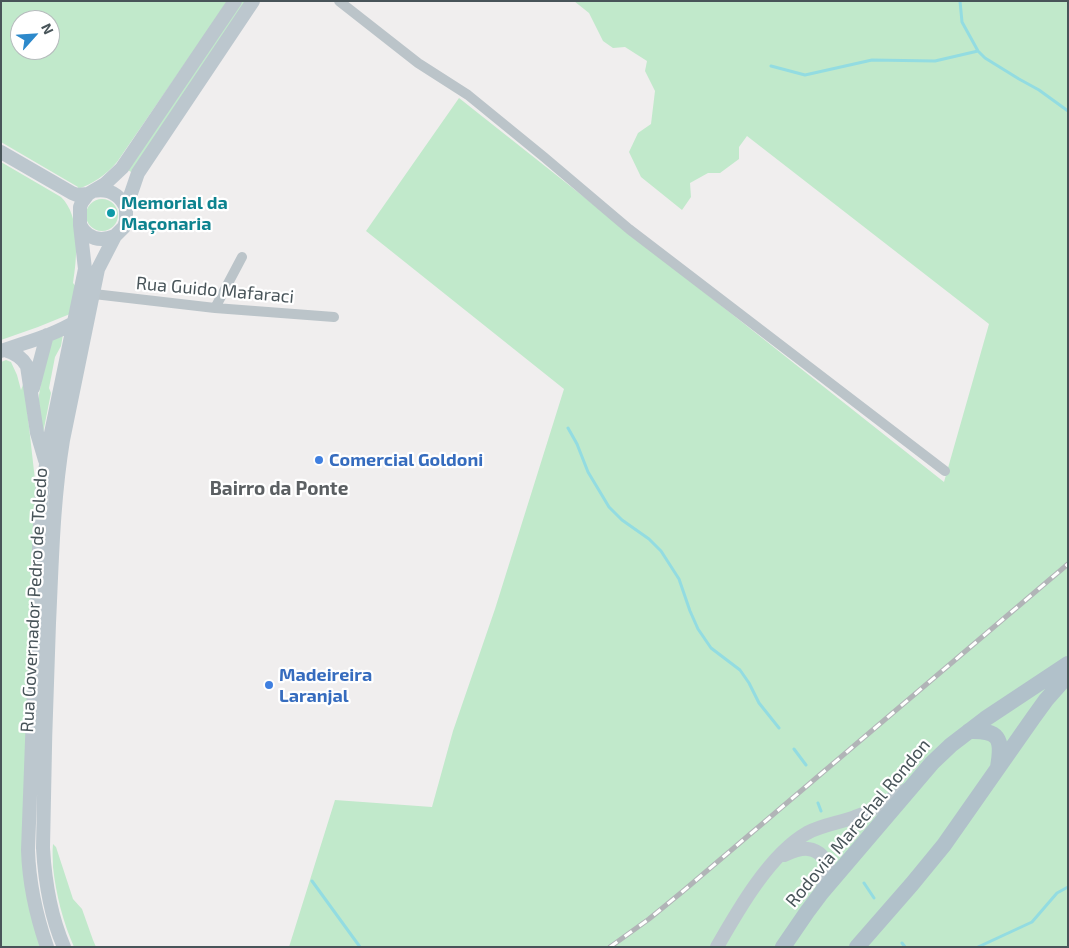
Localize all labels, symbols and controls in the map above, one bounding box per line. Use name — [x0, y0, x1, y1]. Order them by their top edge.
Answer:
north arrow — [10, 10, 60, 60]
text: N — [38, 20, 58, 37]
place label: Memorial da Maçonaria — [121, 192, 228, 234]
marker: Memorial da Maçonaria — [105, 207, 117, 219]
street label: Rua Guido Mafaraci — [135, 272, 295, 308]
place label: Comercial Goldoni — [329, 449, 483, 471]
marker: Comercial Goldoni — [313, 454, 325, 466]
street label: Rua Governador Pedro de Toledo — [16, 467, 52, 733]
district label: Bairro da Ponte — [210, 478, 348, 500]
place label: Madeireira Laranjal — [279, 664, 372, 706]
marker: Madeireira Laranjal — [263, 679, 275, 691]
street label: Rodovia Marechal Rondon — [781, 734, 935, 912]

